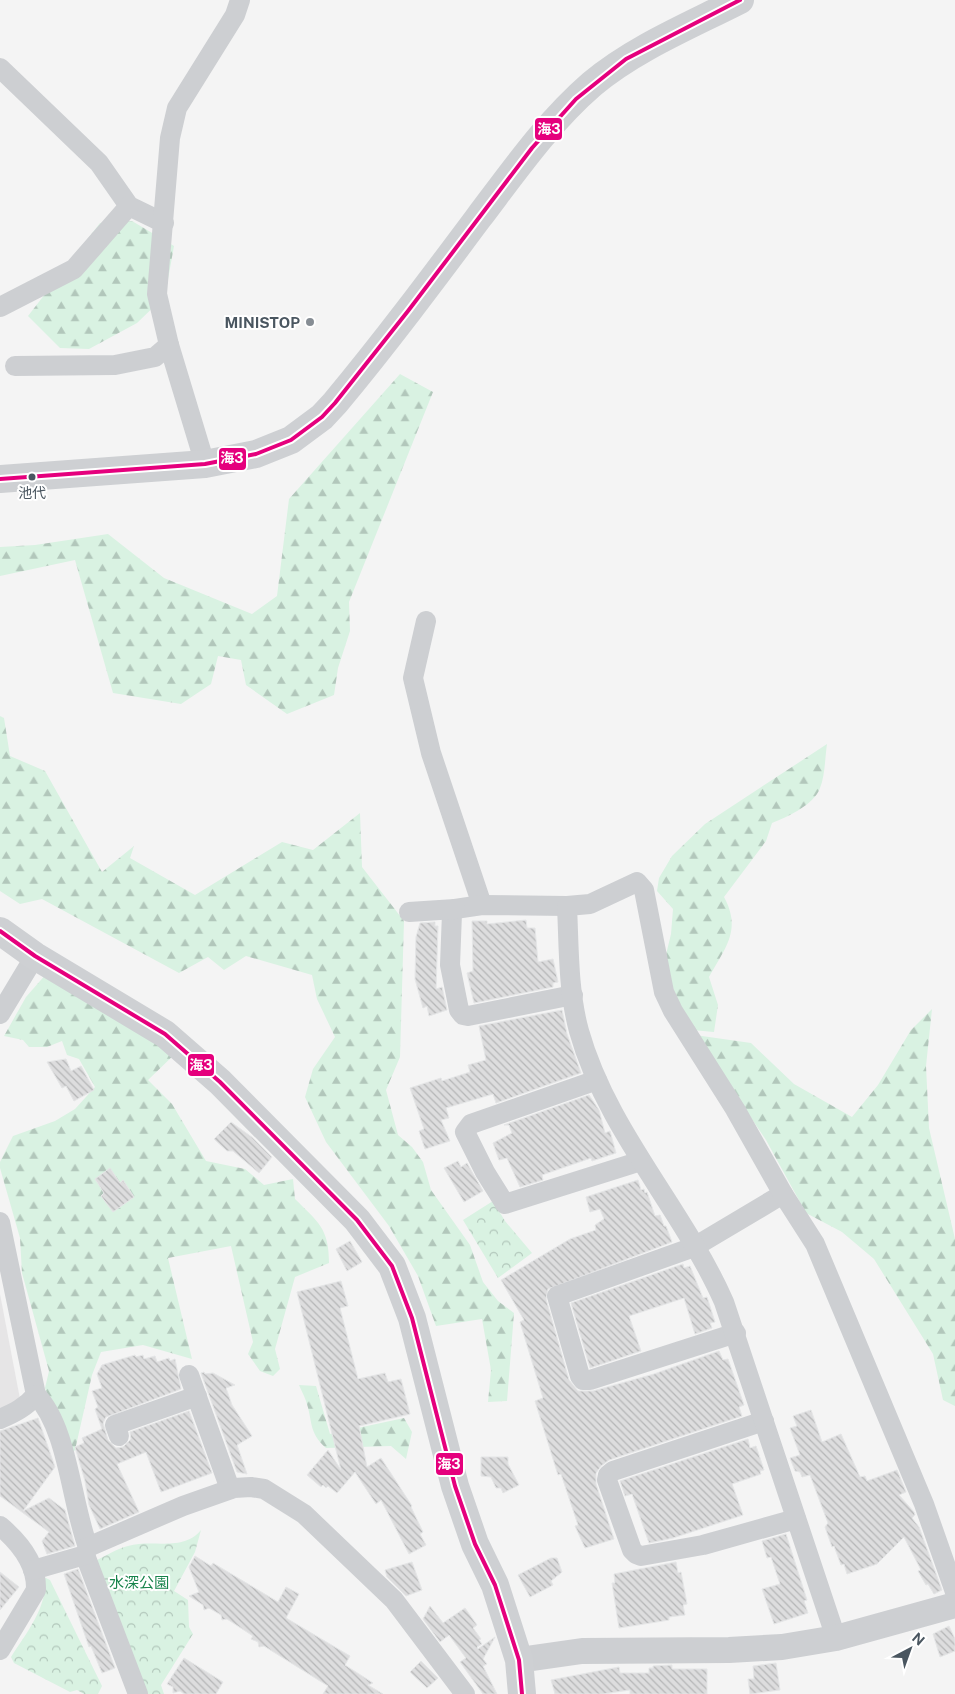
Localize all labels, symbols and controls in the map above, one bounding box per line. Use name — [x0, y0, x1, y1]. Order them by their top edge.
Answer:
line badge: 海3 — [534, 117, 563, 141]
text: 海3 — [537, 121, 561, 137]
place label: MINISTOP — [225, 314, 300, 331]
marker: MINISTOP — [304, 316, 316, 328]
line badge: 海3 — [218, 447, 247, 471]
text: 海3 — [220, 450, 244, 466]
marker: 池代 — [27, 472, 37, 482]
place label: 池代 — [18, 485, 46, 501]
line badge: 海3 — [187, 1053, 215, 1077]
text: 海3 — [189, 1057, 213, 1073]
line badge: 海3 — [435, 1452, 464, 1476]
text: 海3 — [437, 1456, 461, 1472]
park label: 水深公園 — [109, 1574, 169, 1591]
north arrow — [885, 1624, 935, 1674]
text: N — [909, 1630, 928, 1649]

